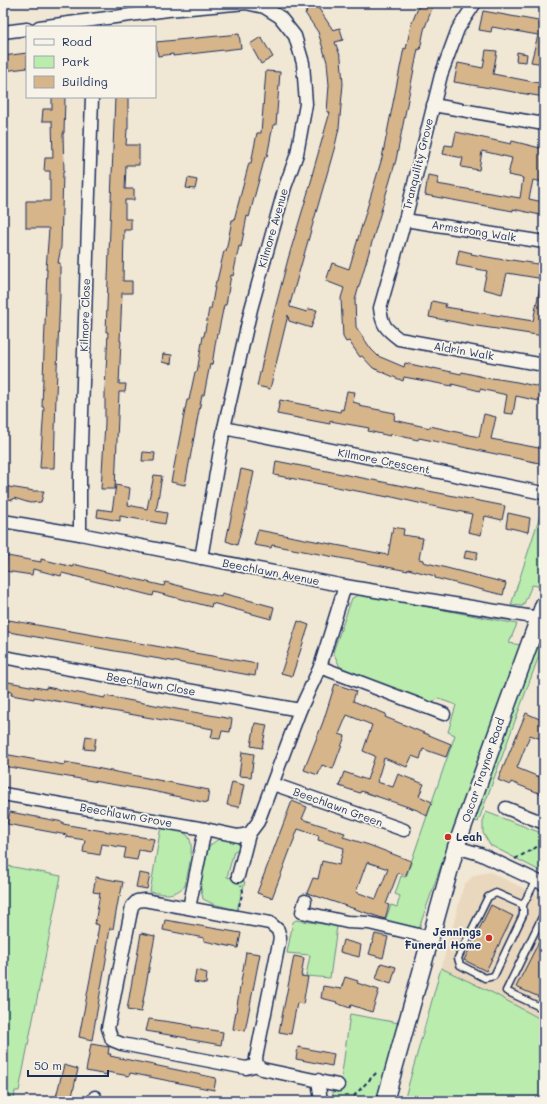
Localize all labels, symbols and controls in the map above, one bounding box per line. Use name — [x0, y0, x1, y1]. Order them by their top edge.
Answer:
legend — [26, 26, 156, 98]
text: Road — [62, 33, 92, 49]
text: Park — [62, 53, 89, 69]
text: Building — [62, 73, 108, 89]
street label: Tranquility Grove — [399, 116, 436, 211]
street label: Kilmore Avenue — [254, 186, 291, 269]
street label: Armstrong Walk — [431, 216, 517, 245]
street label: Kilmore Close — [76, 278, 93, 352]
street label: Aldrin Walk — [433, 338, 496, 363]
street label: Kilmore Crescent — [337, 444, 432, 477]
street label: Beechlawn Avenue — [221, 555, 321, 588]
street label: Beechlawn Close — [105, 668, 197, 699]
street label: Oscar Traynor Road — [458, 716, 507, 824]
street label: Beechlawn Green — [291, 783, 385, 830]
street label: Beechlawn Grove — [79, 799, 174, 830]
place label: Leah — [456, 829, 482, 844]
marker: Leah — [443, 832, 453, 842]
place label: Jennings Funeral Home — [405, 924, 481, 952]
marker: Jennings Funeral Home — [484, 933, 494, 943]
scale bar — [28, 1052, 108, 1078]
text: 50 m — [34, 1057, 62, 1073]

